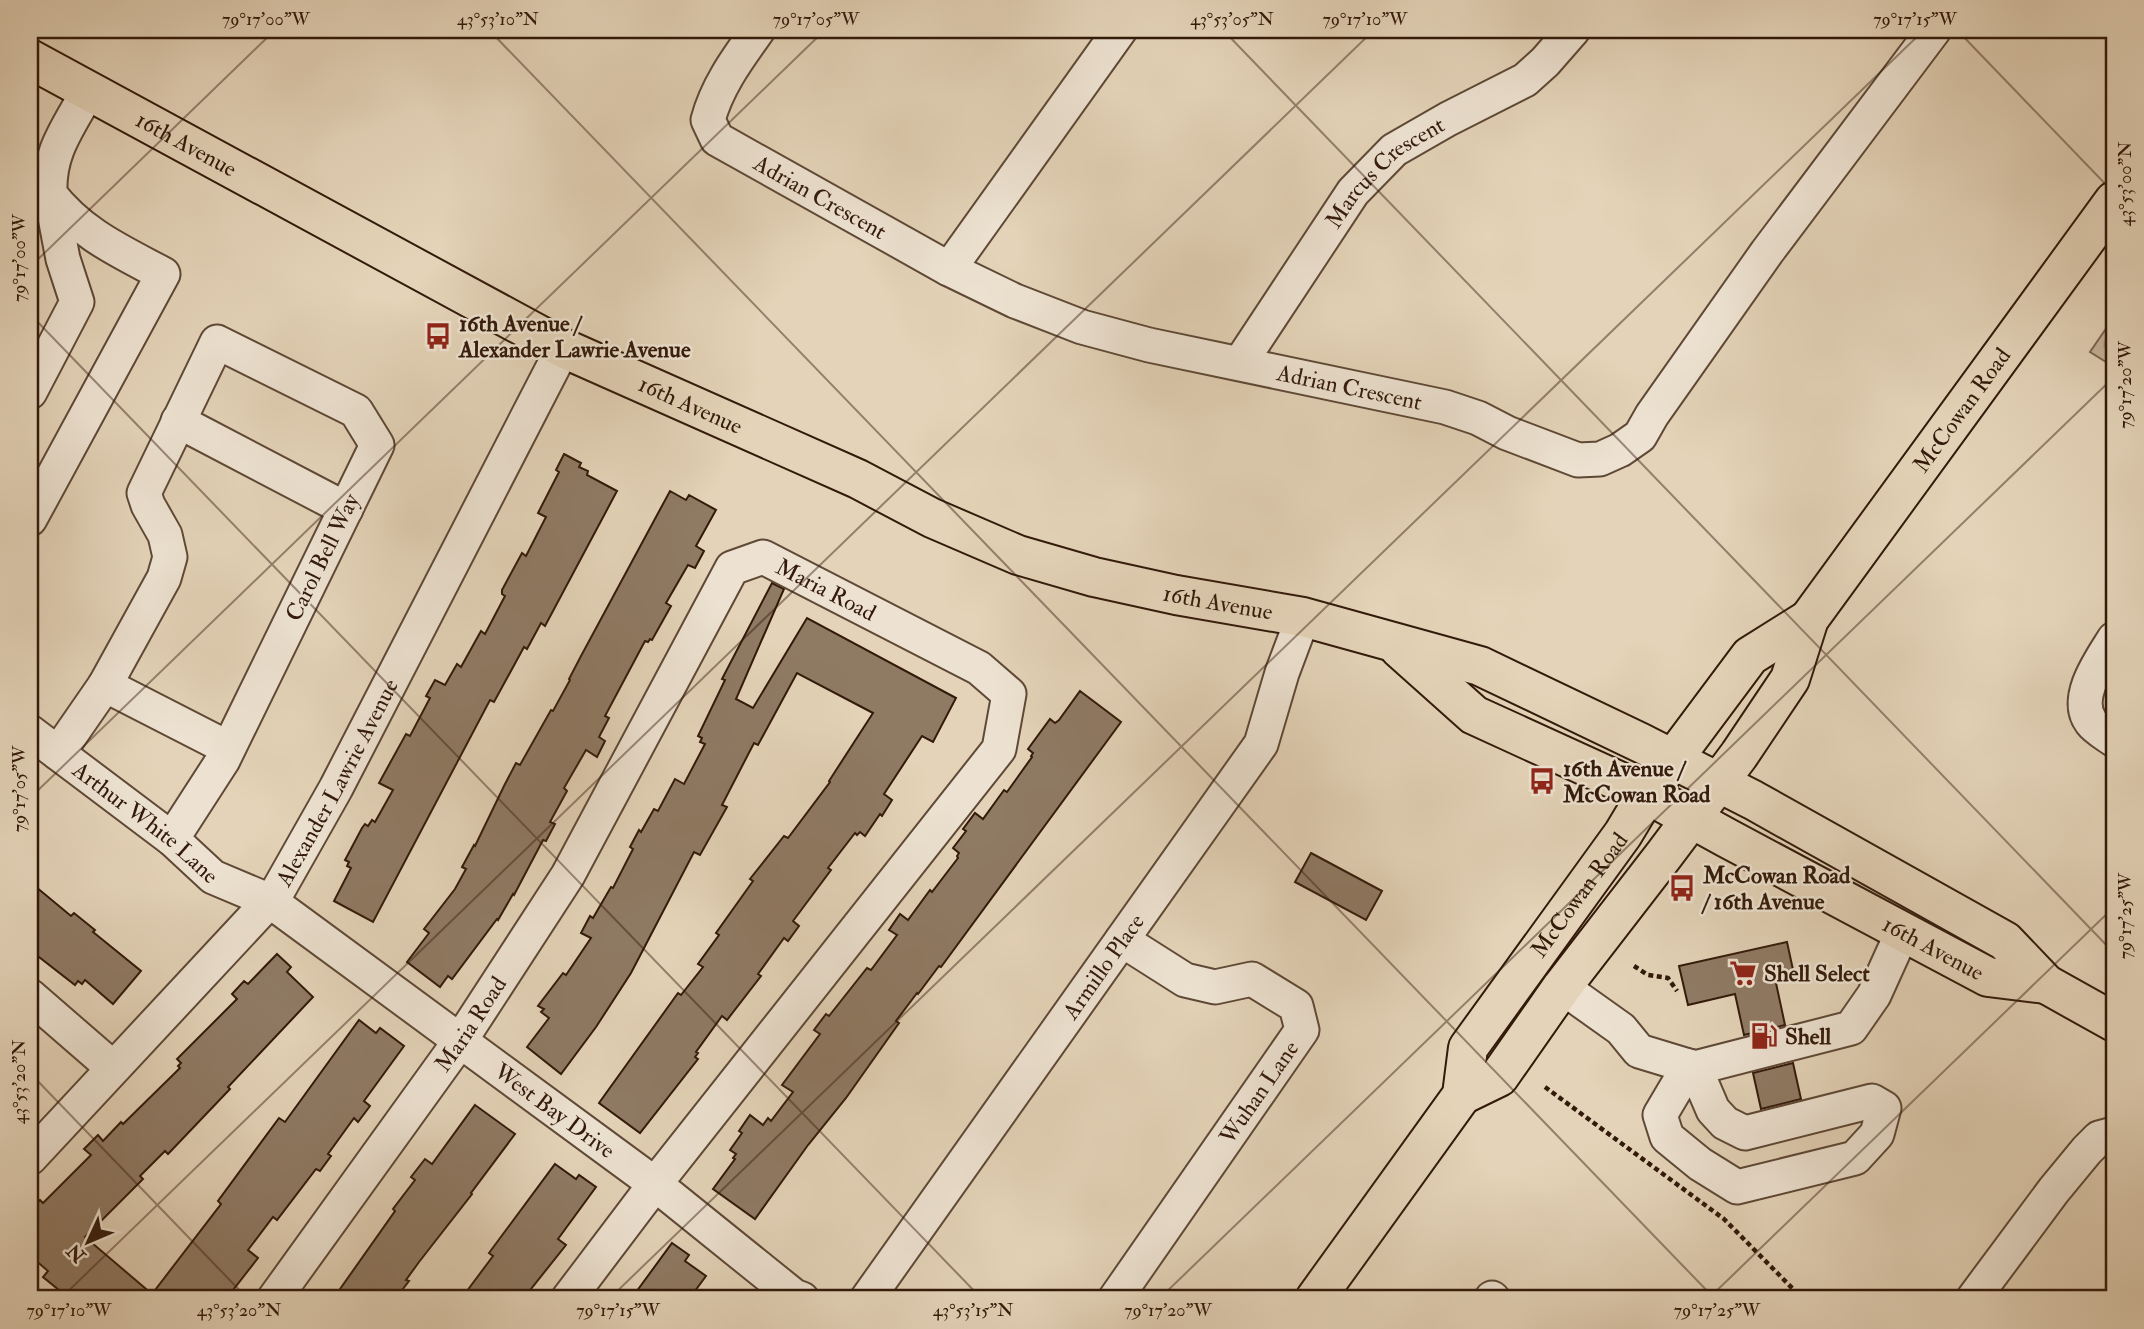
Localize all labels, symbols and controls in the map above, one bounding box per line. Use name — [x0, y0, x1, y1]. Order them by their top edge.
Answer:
text: 79°17'00"W — [222, 8, 311, 31]
text: 43°53'10"N — [457, 8, 539, 31]
text: 79°17'05"W — [773, 8, 860, 31]
text: 43°53'05"N — [1190, 8, 1274, 31]
text: 79°17'10"W — [1323, 8, 1408, 31]
text: 79°17'15"W — [1873, 8, 1957, 31]
street label: 16th Avenue — [131, 105, 242, 184]
street label: Marcus Crescent — [1319, 110, 1450, 234]
text: 43°53'00"N — [2114, 142, 2137, 226]
street label: Adrian Crescent — [748, 148, 892, 246]
text: 79°17'00"W — [8, 213, 31, 302]
place label: 16th Avenue / Alexander Lawrie Avenue — [458, 309, 691, 364]
bus stop icon: 16th Avenue / Alexander Lawrie Avenue — [423, 321, 453, 351]
text: 79°17'20"W — [2114, 340, 2137, 429]
street label: McCowan Road — [1907, 342, 2017, 478]
street label: Adrian Crescent — [1273, 358, 1425, 417]
street label: 16th Avenue — [634, 369, 747, 441]
street label: Carol Bell Way — [279, 488, 366, 626]
street label: Maria Road — [771, 552, 881, 628]
street label: 16th Avenue — [1160, 579, 1275, 627]
street label: Alexander Lawrie Avenue — [269, 674, 405, 892]
text: 79°17'05"W — [8, 745, 31, 832]
place label: 16th Avenue / McCowan Road — [1562, 754, 1711, 809]
street label: Arthur White Lane — [66, 755, 225, 890]
bus stop icon: 16th Avenue / McCowan Road — [1527, 766, 1557, 796]
street label: McCowan Road — [1524, 827, 1634, 963]
place label: McCowan Road / 16th Avenue — [1701, 861, 1851, 916]
text: 79°17'25"W — [2114, 872, 2137, 959]
bus stop icon: McCowan Road / 16th Avenue — [1667, 873, 1697, 903]
street label: Armillo Place — [1056, 908, 1151, 1026]
street label: 16th Avenue — [1878, 910, 1989, 987]
supermarket icon: Shell Select — [1728, 958, 1758, 988]
place label: Shell Select — [1764, 959, 1870, 988]
street label: Maria Road — [429, 971, 513, 1078]
fuel station icon: Shell — [1749, 1021, 1779, 1051]
place label: Shell — [1785, 1022, 1832, 1051]
street label: Wuhan Lane — [1213, 1035, 1305, 1151]
text: 43°53'20"N — [8, 1040, 31, 1124]
street label: West Bay Drive — [487, 1056, 621, 1165]
north arrow — [52, 1206, 122, 1276]
text: N — [61, 1238, 92, 1268]
text: 79°17'10"W — [27, 1299, 112, 1322]
text: 43°53'20"N — [197, 1299, 281, 1322]
text: 79°17'15"W — [576, 1299, 660, 1322]
text: 43°53'15"N — [933, 1299, 1013, 1322]
text: 79°17'20"W — [1124, 1299, 1213, 1322]
text: 79°17'25"W — [1674, 1299, 1761, 1322]

